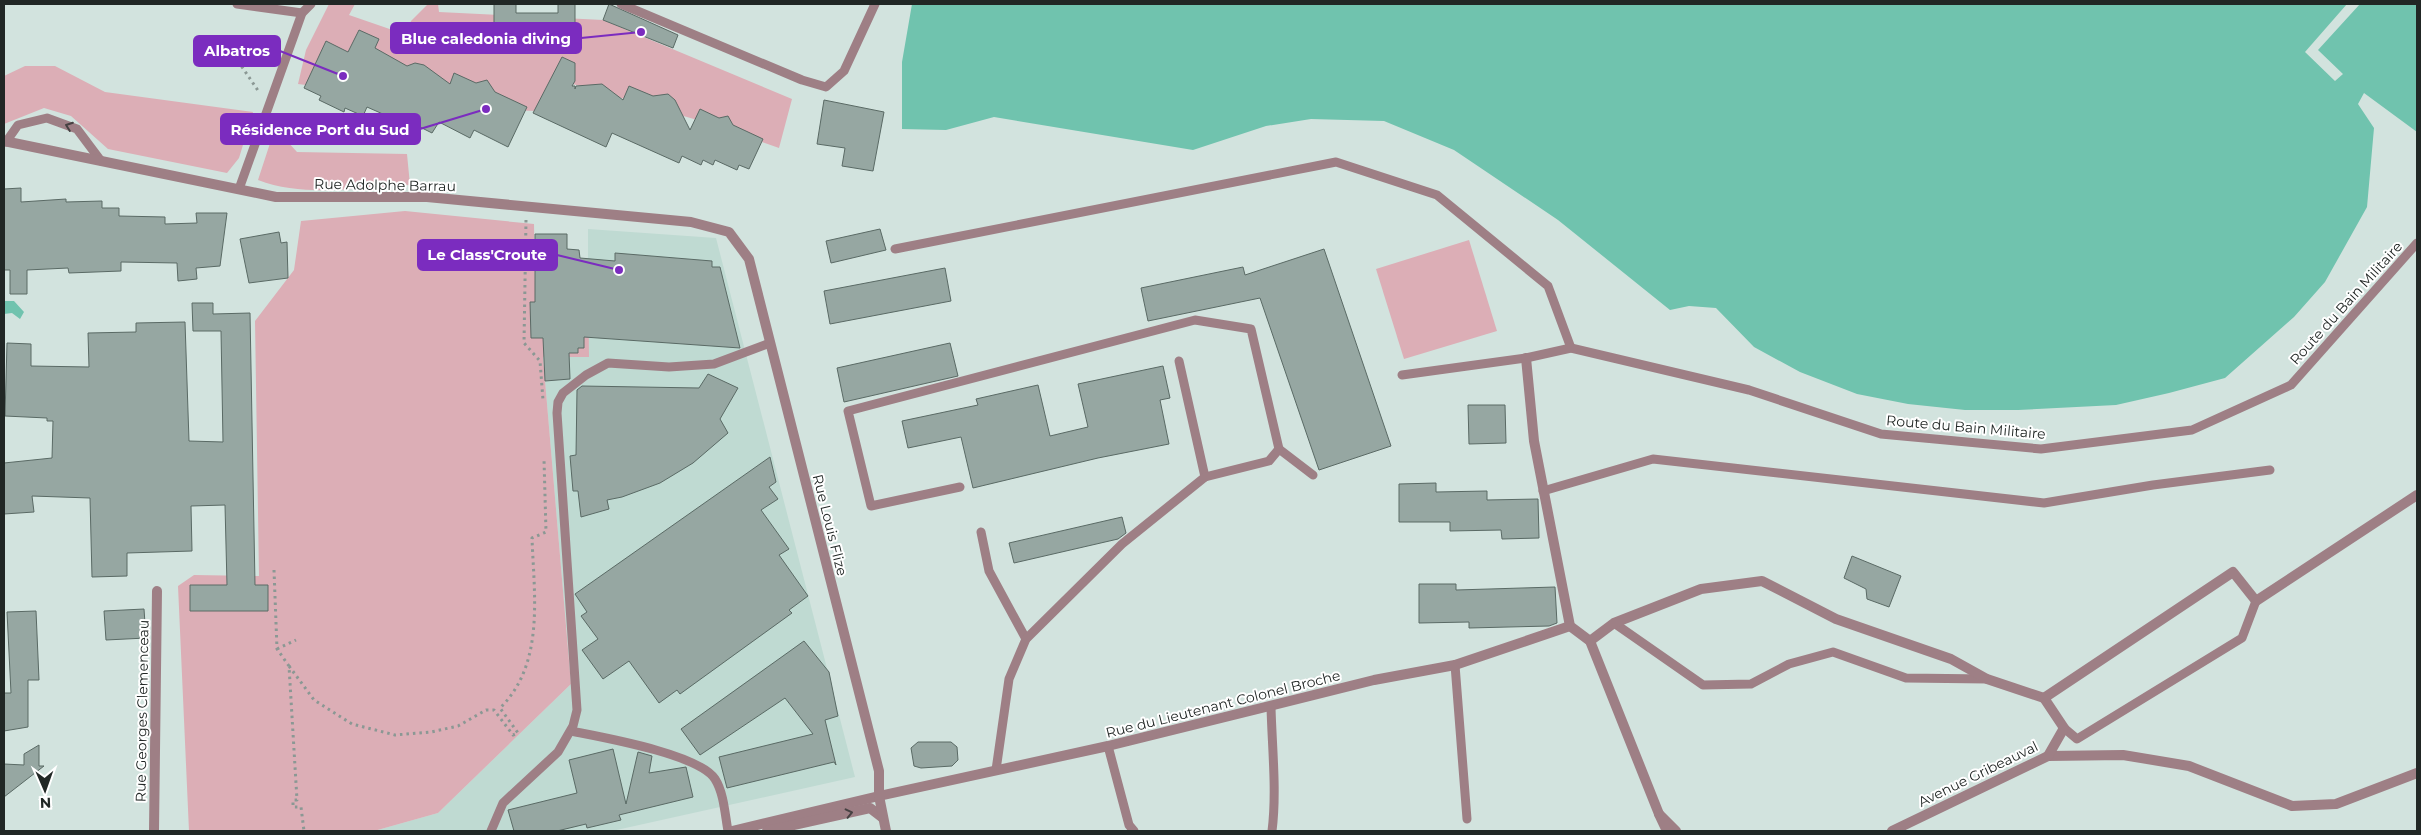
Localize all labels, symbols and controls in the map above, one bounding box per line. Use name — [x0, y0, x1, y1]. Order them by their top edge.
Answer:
callout: Blue caledonia diving — [391, 23, 581, 53]
text: Blue caledonia diving — [401, 29, 571, 48]
callout: Albatros — [194, 36, 280, 66]
text: Albatros — [203, 41, 270, 60]
callout: Résidence Port du Sud — [221, 114, 420, 144]
text: Résidence Port du Sud — [231, 120, 410, 139]
one-way arrow — [65, 122, 74, 132]
street label: Rue Adolphe Barrau — [314, 175, 456, 195]
street label: Route du Bain Militaire — [2286, 238, 2406, 368]
callout: Le Class'Croute — [418, 240, 557, 270]
text: Le Class'Croute — [427, 245, 547, 264]
street label: Route du Bain Militaire — [1886, 411, 2046, 443]
street label: Rue Louis Flize — [809, 472, 851, 578]
street label: Rue Georges Clemenceau — [131, 620, 153, 802]
street label: Rue du Lieutenant Colonel Broche — [1104, 666, 1342, 742]
street label: Avenue Gribeauval — [1915, 737, 2041, 811]
north arrow — [20, 765, 70, 815]
text: N — [39, 794, 51, 812]
one-way arrow — [844, 808, 853, 819]

